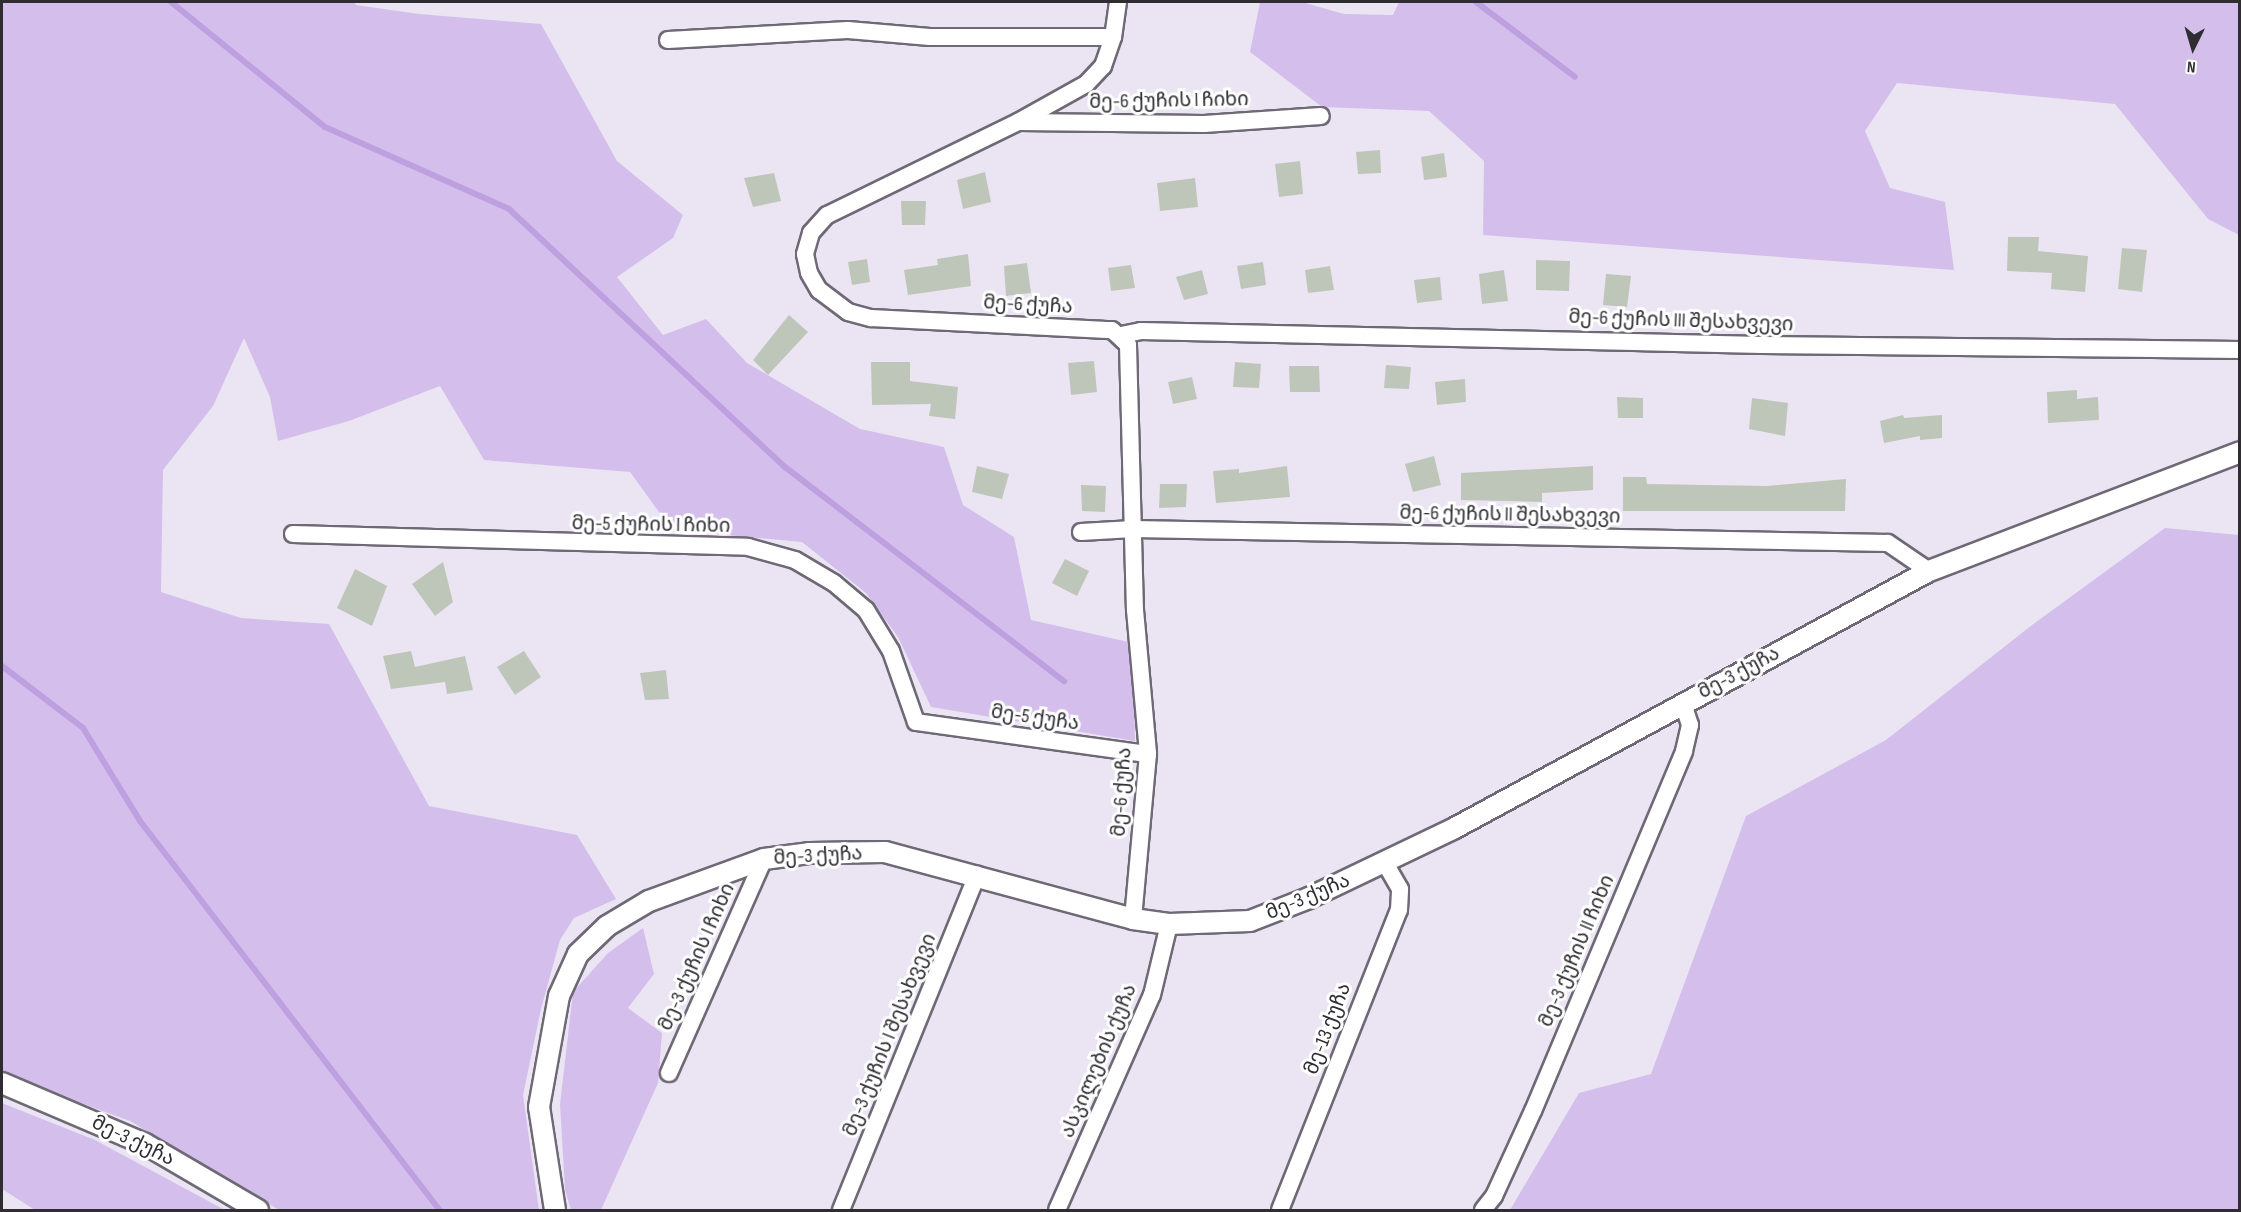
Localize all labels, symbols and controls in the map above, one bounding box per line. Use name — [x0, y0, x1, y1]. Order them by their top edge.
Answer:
north arrow — [2163, 18, 2223, 78]
text: N — [2186, 57, 2196, 76]
street label: მე-6 ქუჩის I ჩიხი — [1089, 88, 1249, 114]
street label: მე-6 ქუჩა — [983, 291, 1073, 319]
street label: მე-6 ქუჩის III შესახვევი — [1568, 305, 1794, 337]
street label: მე-6 ქუჩის II შესახვევი — [1399, 501, 1621, 529]
street label: მე-5 ქუჩის I ჩიხი — [571, 512, 731, 538]
street label: მე-3 ქუჩა — [1694, 641, 1784, 705]
street label: მე-5 ქუჩა — [989, 700, 1081, 736]
street label: მე-6 ქუჩა — [1107, 747, 1137, 837]
street label: მე-3 ქუჩა — [773, 842, 863, 870]
street label: მე-3 ქუჩა — [1262, 869, 1354, 925]
street label: მე-3 ქუჩის II ჩიხი — [1534, 871, 1620, 1031]
street label: მე-3 ქუჩის I ჩიხი — [654, 879, 740, 1035]
street label: მე-3 ქუჩის I შესახვევი — [838, 930, 942, 1140]
street label: ასკილების ქუჩა — [1056, 980, 1142, 1142]
street label: მე-13 ქუჩა — [1300, 980, 1356, 1078]
street label: მე-3 ქუჩა — [88, 1111, 178, 1171]

